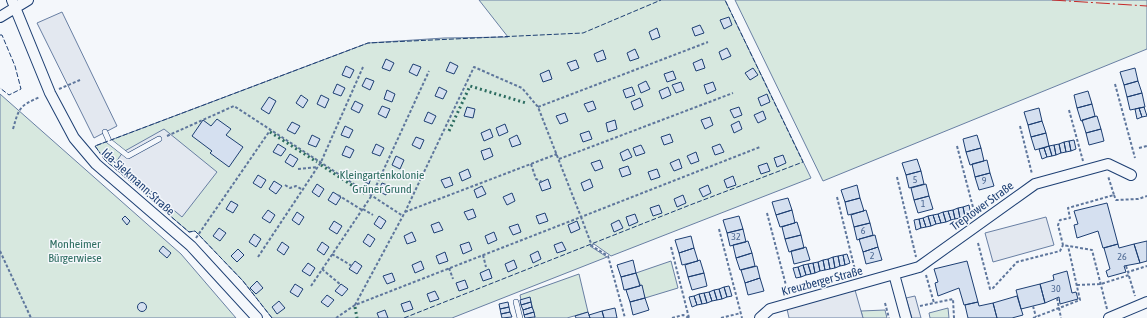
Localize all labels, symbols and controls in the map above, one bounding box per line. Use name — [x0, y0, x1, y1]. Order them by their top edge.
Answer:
street label: Ida-Siekmann-Straße — [99, 146, 177, 218]
park label: Kleingartenkolonie Grüner Grund — [340, 168, 424, 196]
house number: 5 — [913, 174, 918, 185]
house number: 9 — [982, 175, 987, 186]
street label: Treptower Straße — [948, 179, 1016, 233]
house number: 1 — [921, 198, 926, 209]
house number: 6 — [861, 225, 866, 236]
house number: 32 — [731, 231, 741, 242]
park label: Monheimer Bürgerwiese — [48, 237, 102, 265]
house number: 2 — [870, 250, 875, 261]
house number: 26 — [1117, 251, 1127, 262]
street label: Kreuzberger Straße — [780, 263, 864, 299]
house number: 30 — [1051, 283, 1061, 294]

